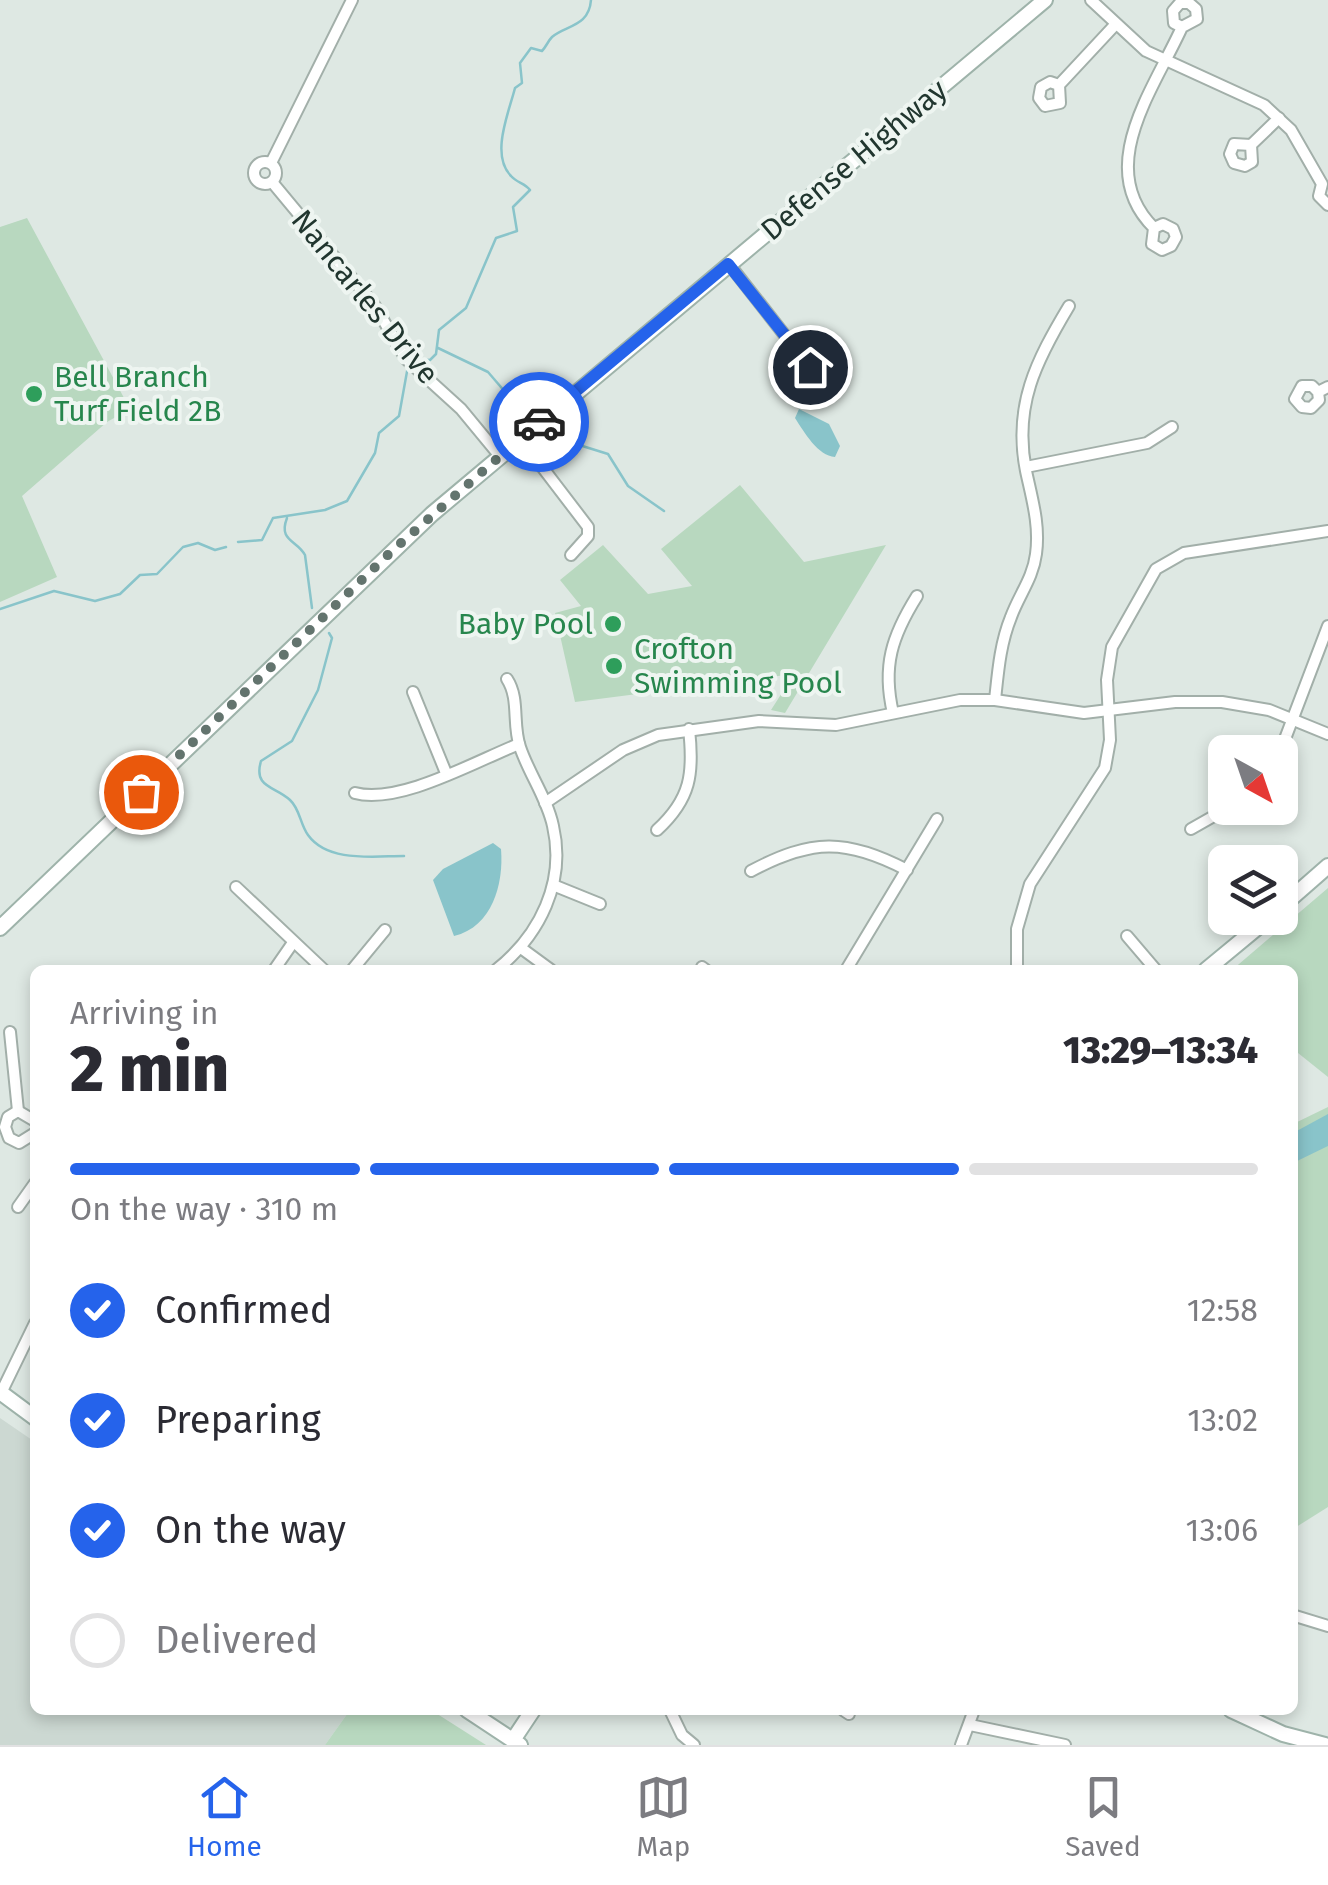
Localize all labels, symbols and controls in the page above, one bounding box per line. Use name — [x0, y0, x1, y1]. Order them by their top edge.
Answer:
street label: Defense Highway — [754, 72, 954, 248]
street label: Nancarles Drive — [284, 203, 446, 391]
pin — [768, 325, 853, 410]
icon: home — [783, 340, 838, 395]
place label: Bell Branch Turf Field 2B — [54, 359, 221, 429]
courier — [489, 372, 589, 472]
marker: Bell Branch Turf Field 2B — [23, 383, 45, 405]
icon: car — [512, 395, 567, 450]
place label: Baby Pool — [458, 606, 593, 642]
marker: Baby Pool — [602, 613, 624, 635]
place label: Crofton Swimming Pool — [634, 631, 842, 701]
marker: Crofton Swimming Pool — [603, 655, 625, 677]
north arrow — [1208, 735, 1298, 825]
map controls — [1208, 735, 1298, 935]
pin — [99, 750, 184, 835]
icon: bag — [114, 765, 169, 820]
button: layers — [1208, 845, 1298, 935]
text: Arriving in — [70, 994, 218, 1032]
text: 13:29–13:34 — [1063, 1027, 1258, 1073]
text: 2 min — [70, 1030, 229, 1108]
text: On the way · 310 m — [70, 1190, 338, 1228]
icon: check — [70, 1283, 125, 1338]
text: Confirmed — [155, 1287, 333, 1333]
text: 12:58 — [1187, 1291, 1258, 1329]
icon: check — [70, 1393, 125, 1448]
text: Preparing — [155, 1397, 321, 1443]
text: 13:02 — [1187, 1401, 1258, 1439]
icon: check — [70, 1503, 125, 1558]
text: On the way — [155, 1507, 346, 1553]
text: 13:06 — [1186, 1511, 1258, 1549]
text: Delivered — [155, 1617, 318, 1663]
tab: Home — [187, 1770, 262, 1863]
tab: Map — [636, 1770, 691, 1863]
tab: Saved — [1065, 1770, 1141, 1863]

